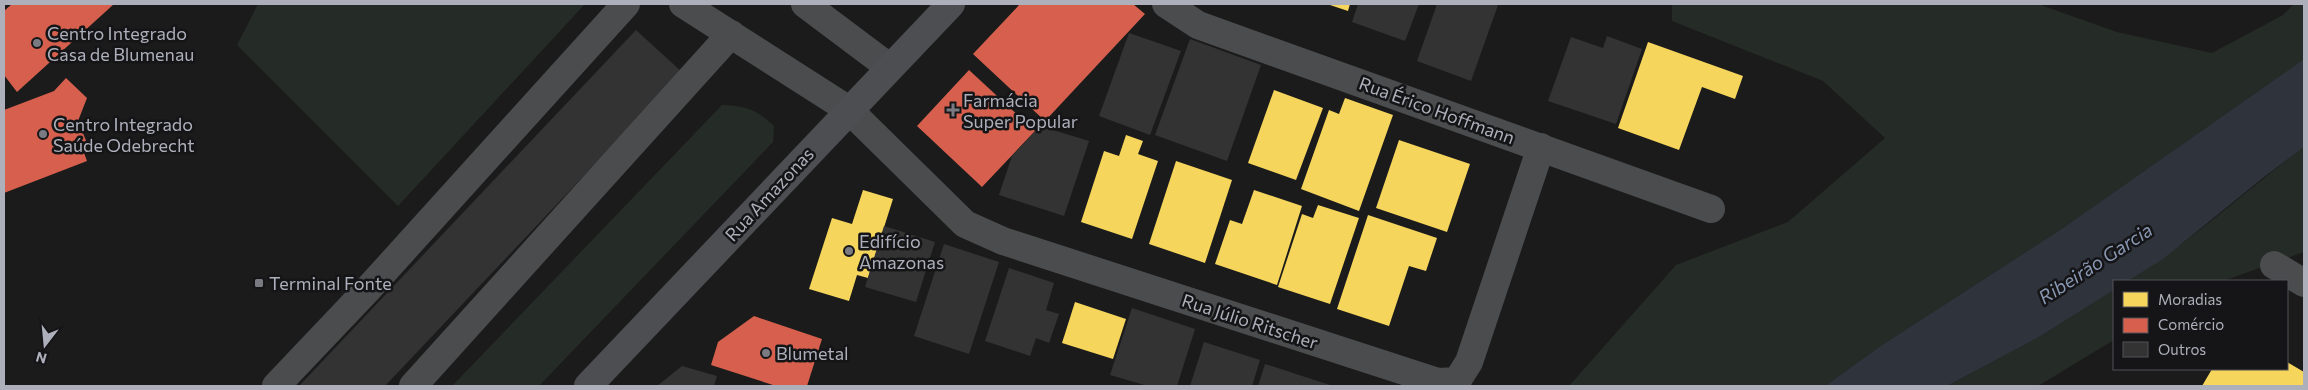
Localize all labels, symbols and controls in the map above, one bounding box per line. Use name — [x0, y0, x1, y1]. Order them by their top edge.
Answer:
place label: Centro Integrado Casa de Blumenau — [47, 22, 194, 65]
marker: Centro Integrado Casa de Blumenau — [31, 37, 43, 49]
street label: Rua Érico Hoffmann — [1356, 72, 1518, 148]
place label: Farmácia Super Popular — [963, 89, 1078, 132]
marker: Farmácia Super Popular — [947, 104, 959, 116]
place label: Centro Integrado Saúde Odebrecht — [53, 113, 195, 156]
marker: Centro Integrado Saúde Odebrecht — [37, 128, 49, 140]
street label: Rua Amazonas — [720, 143, 818, 245]
water label: Ribeirão Garcia — [2034, 218, 2156, 308]
place label: Edifício Amazonas — [859, 230, 944, 273]
marker: Edifício Amazonas — [843, 245, 855, 257]
place label: Terminal Fonte — [269, 272, 392, 294]
marker: Terminal Fonte — [253, 277, 265, 289]
legend — [2113, 280, 2288, 370]
street label: Rua Júlio Ritscher — [1179, 289, 1321, 353]
text: Moradias — [2158, 290, 2222, 308]
text: Comércio — [2158, 315, 2224, 333]
north arrow — [20, 320, 70, 370]
text: Outros — [2158, 340, 2206, 358]
place label: Blumetal — [776, 342, 849, 364]
marker: Blumetal — [760, 347, 772, 359]
text: N — [34, 348, 49, 368]

